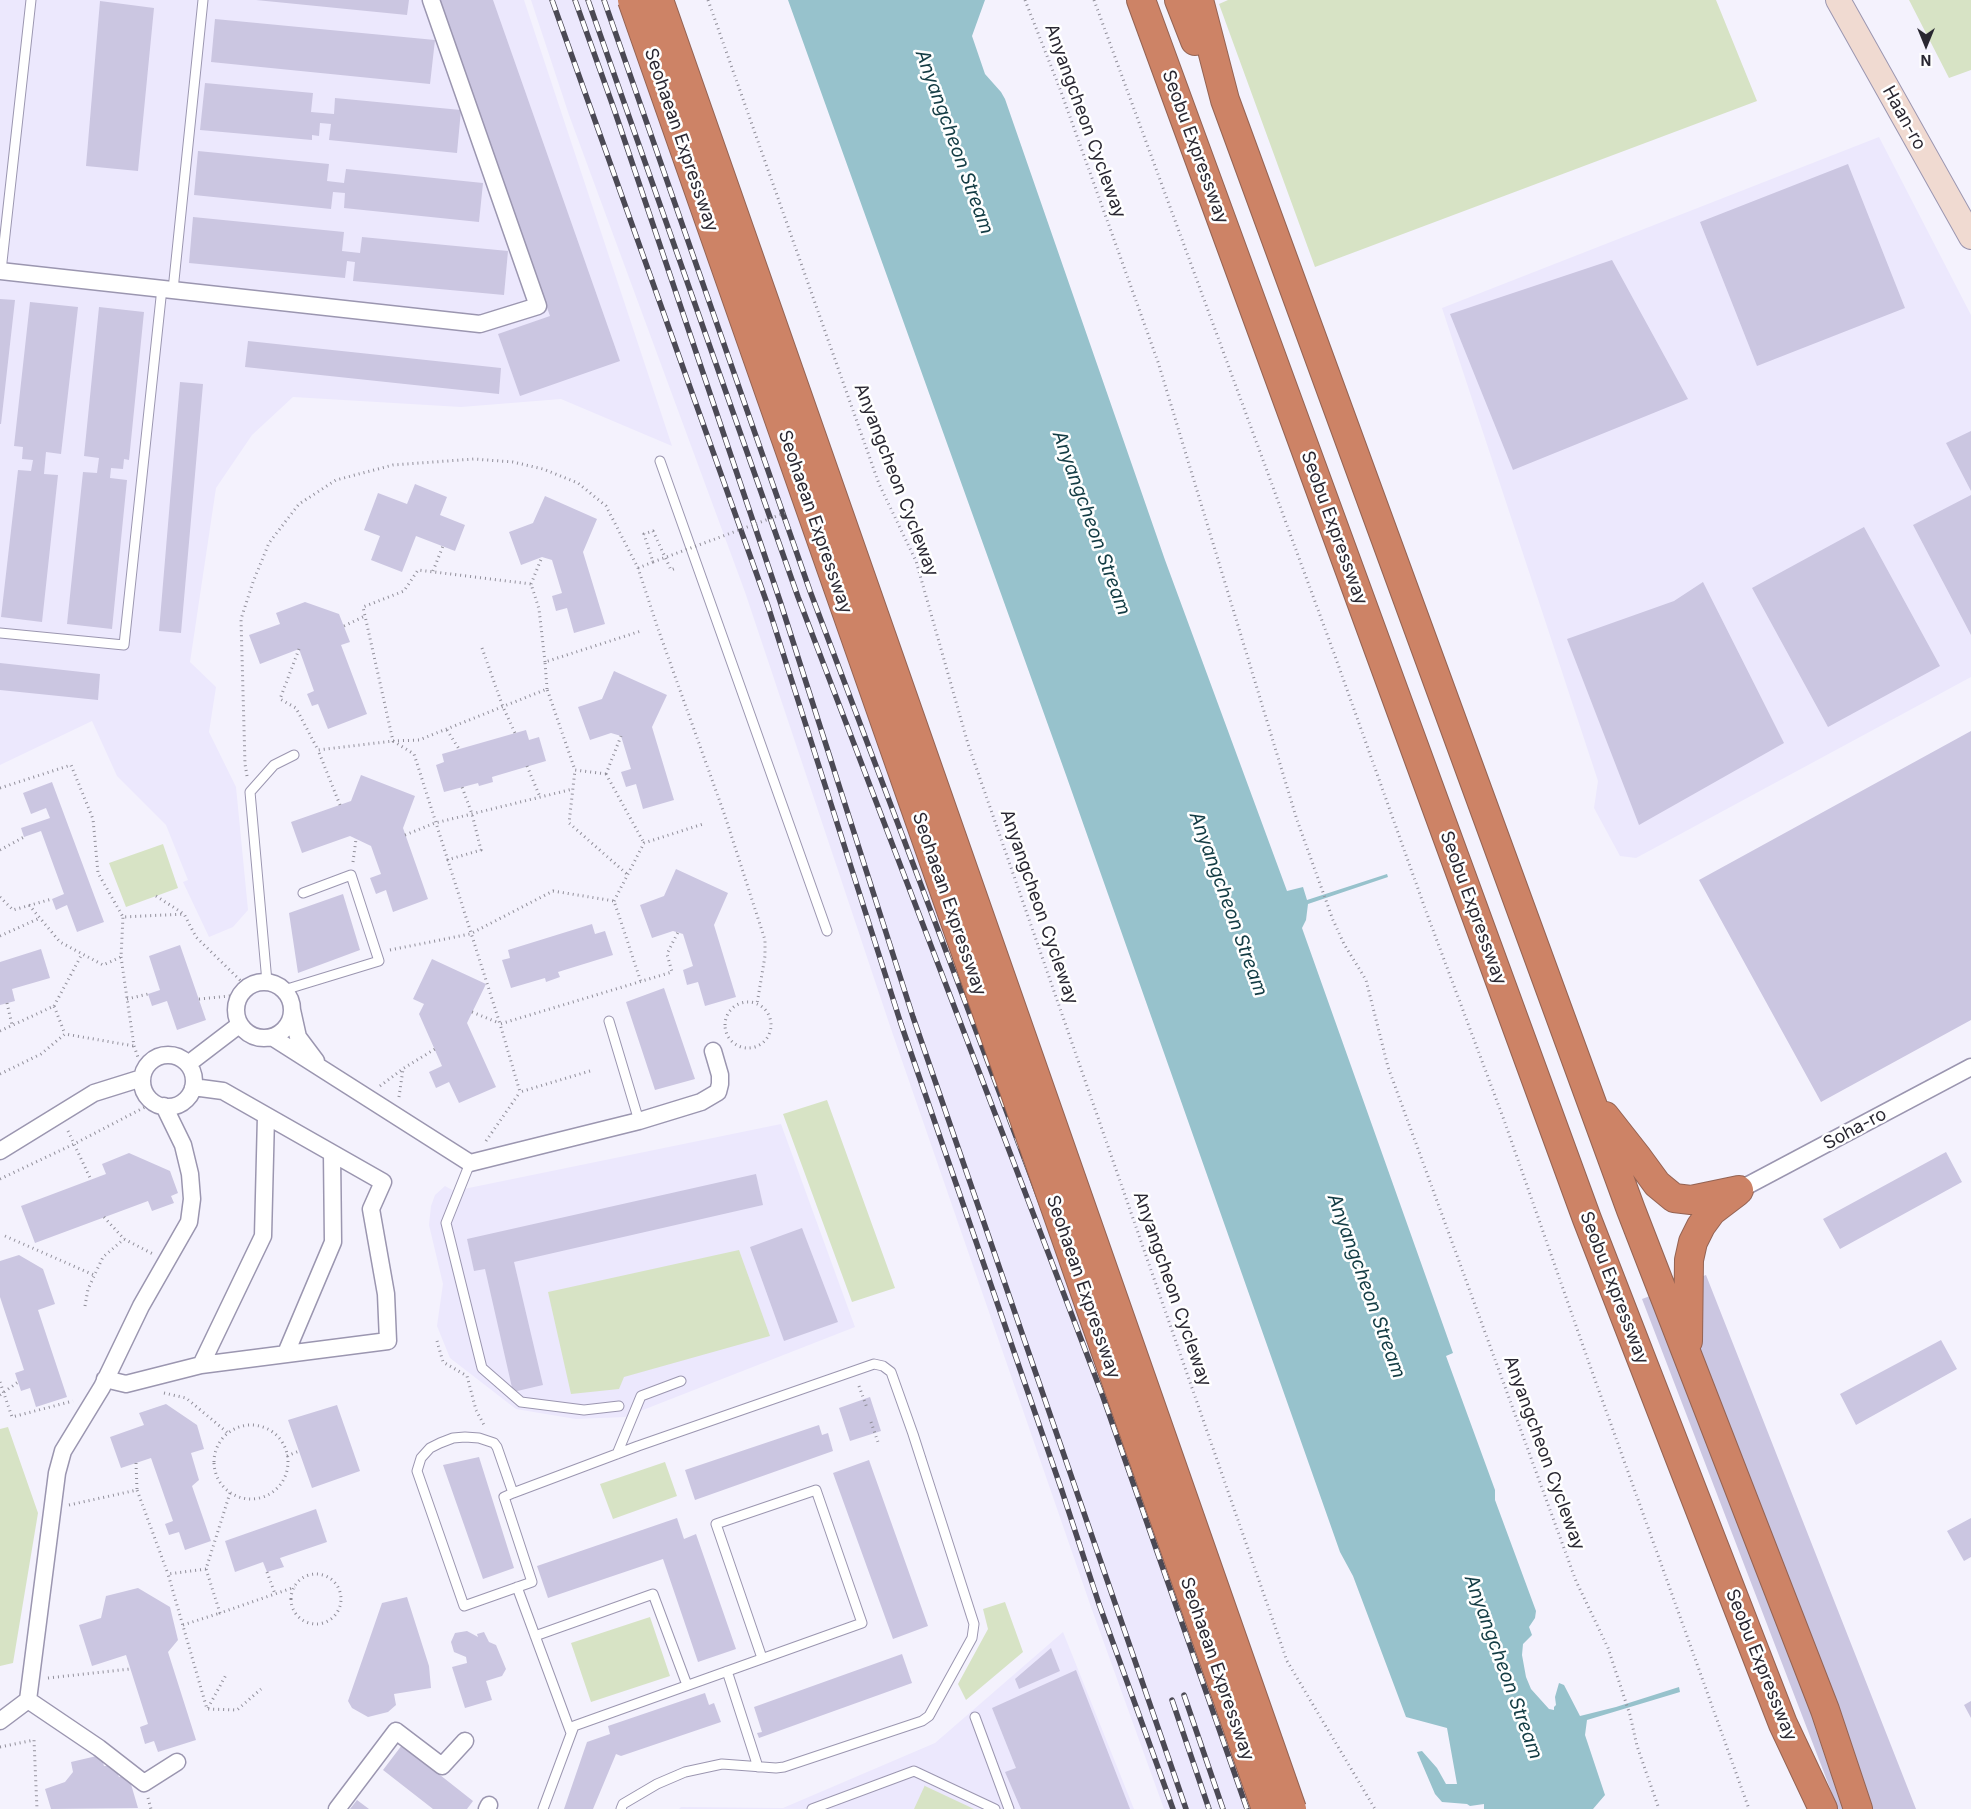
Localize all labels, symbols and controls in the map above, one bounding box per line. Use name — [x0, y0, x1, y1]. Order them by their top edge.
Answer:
north arrow — [1901, 20, 1951, 70]
street label: Anyangcheon Cycleway — [1040, 21, 1130, 221]
street label: Seohaean Expressway — [639, 46, 723, 234]
water label: Anyangcheon Stream — [910, 47, 998, 237]
text: N — [1921, 52, 1931, 69]
street label: Seobu Expressway — [1157, 67, 1233, 227]
street label: Haan-ro — [1878, 82, 1930, 154]
street label: Anyangcheon Cycleway — [849, 380, 943, 580]
street label: Seohaean Expressway — [773, 428, 857, 616]
water label: Anyangcheon Stream — [1047, 428, 1135, 618]
street label: Seobu Expressway — [1296, 448, 1372, 608]
street label: Anyangcheon Cycleway — [995, 807, 1083, 1007]
water label: Anyangcheon Stream — [1184, 809, 1272, 999]
street label: Seohaean Expressway — [907, 810, 991, 998]
street label: Seobu Expressway — [1435, 828, 1511, 988]
street label: Soha-ro — [1820, 1103, 1890, 1155]
street label: Anyangcheon Cycleway — [1128, 1189, 1216, 1389]
water label: Anyangcheon Stream — [1322, 1191, 1410, 1381]
street label: Seohaean Expressway — [1041, 1193, 1125, 1381]
street label: Seobu Expressway — [1575, 1209, 1653, 1367]
street label: Anyangcheon Cycleway — [1499, 1353, 1589, 1553]
water label: Anyangcheon Stream — [1459, 1572, 1547, 1762]
street label: Seohaean Expressway — [1175, 1575, 1259, 1763]
street label: Seobu Expressway — [1721, 1586, 1801, 1744]

